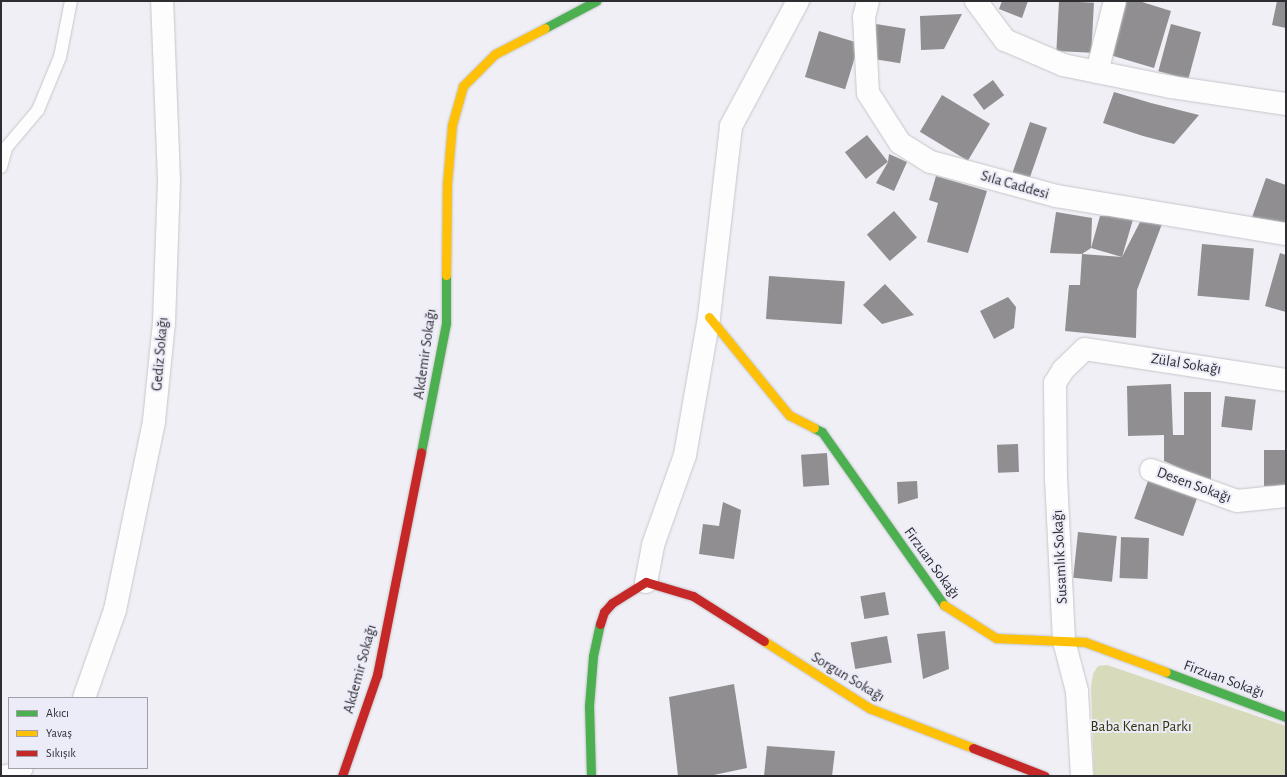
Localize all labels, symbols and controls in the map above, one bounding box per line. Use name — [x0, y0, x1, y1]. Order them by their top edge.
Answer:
street label: Sıla Caddesi — [979, 167, 1051, 203]
street label: Akdemir Sokağı — [410, 307, 440, 401]
street label: Gediz Sokağı — [148, 316, 172, 392]
street label: Zülal Sokağı — [1150, 350, 1222, 378]
street label: Desen Sokağı — [1154, 463, 1234, 507]
street label: Susamlık Sokağı — [1049, 509, 1071, 605]
street label: Firzuan Sokağı — [900, 524, 964, 602]
street label: Akdemir Sokağı — [339, 623, 381, 715]
street label: Sorgun Sokağı — [808, 648, 888, 706]
street label: Firzuan Sokağı — [1181, 656, 1267, 702]
legend — [8, 697, 148, 769]
text: Akıcı — [46, 707, 69, 719]
park label: Baba Kenan Parkı — [1090, 718, 1192, 736]
text: Yavaş — [46, 727, 72, 739]
text: Sıkışık — [46, 747, 76, 759]

